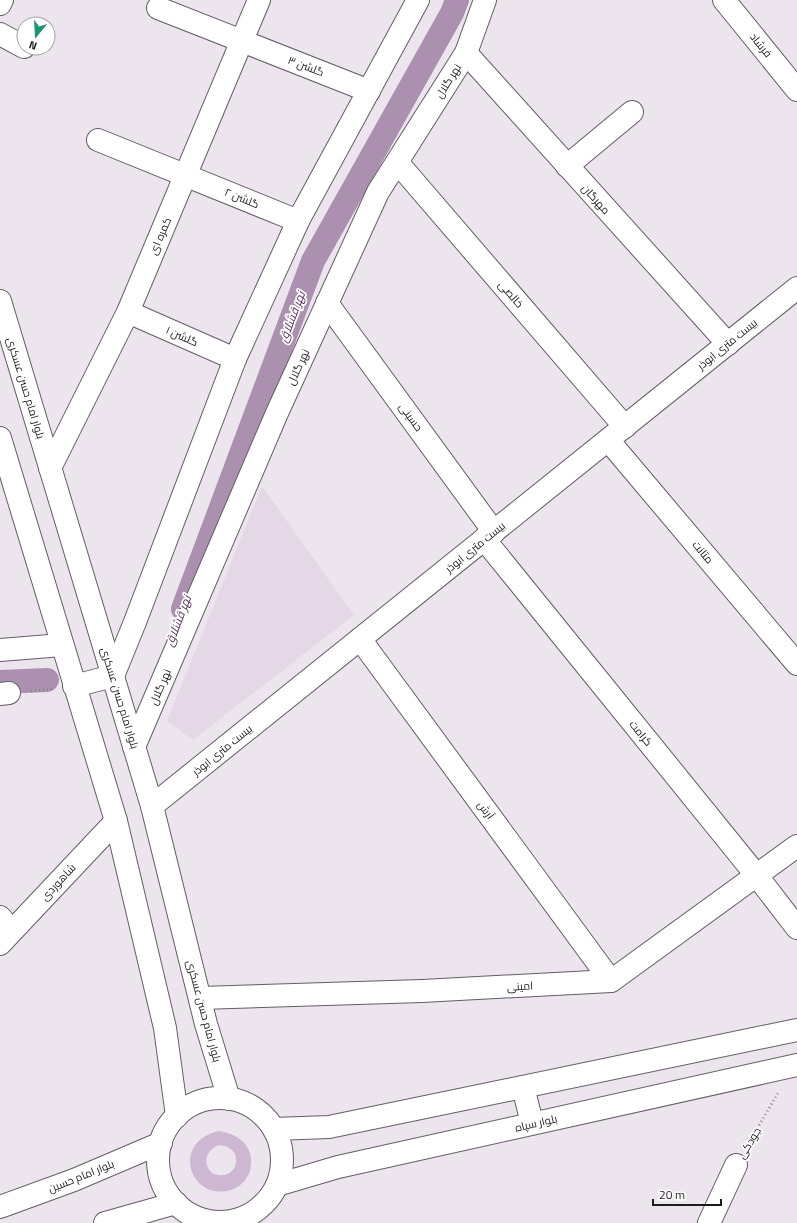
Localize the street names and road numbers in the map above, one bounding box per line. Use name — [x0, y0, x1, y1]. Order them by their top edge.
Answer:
street label: فرشاد — [746, 29, 776, 61]
street label: گلشن ۳ — [286, 52, 326, 80]
street label: نهر گلال — [431, 61, 465, 101]
street label: مهرگان — [578, 180, 614, 218]
street label: گلشن ۲ — [222, 184, 262, 212]
street label: کمره ای — [145, 215, 175, 257]
street label: خالصی — [495, 277, 527, 311]
street label: بیست متری ابوذر — [693, 315, 761, 374]
street label: گلشن ۱ — [163, 322, 201, 350]
street label: بلوار امام حسن عسکری — [3, 335, 49, 441]
street label: نهر گلال — [283, 346, 313, 388]
street label: حسینی — [395, 399, 427, 435]
street label: بیست متری ابوذر — [441, 518, 509, 577]
street label: متانت — [689, 537, 717, 567]
street label: بلوار امام حسن عسکری — [97, 645, 143, 751]
street label: نهر گلال — [145, 666, 175, 708]
street label: کرامت — [626, 717, 656, 749]
street label: بیست متری ابوذر — [188, 721, 256, 780]
street label: آرش — [474, 798, 498, 822]
street label: شاهوردی — [37, 860, 79, 904]
street label: بلوار امام حسن عسکری — [183, 958, 225, 1064]
street label: امینی — [506, 977, 534, 995]
street label: بلوار سپاه — [513, 1110, 559, 1136]
street label: جودکی — [733, 1124, 765, 1162]
street label: بلوار امام حسین — [46, 1155, 117, 1197]

